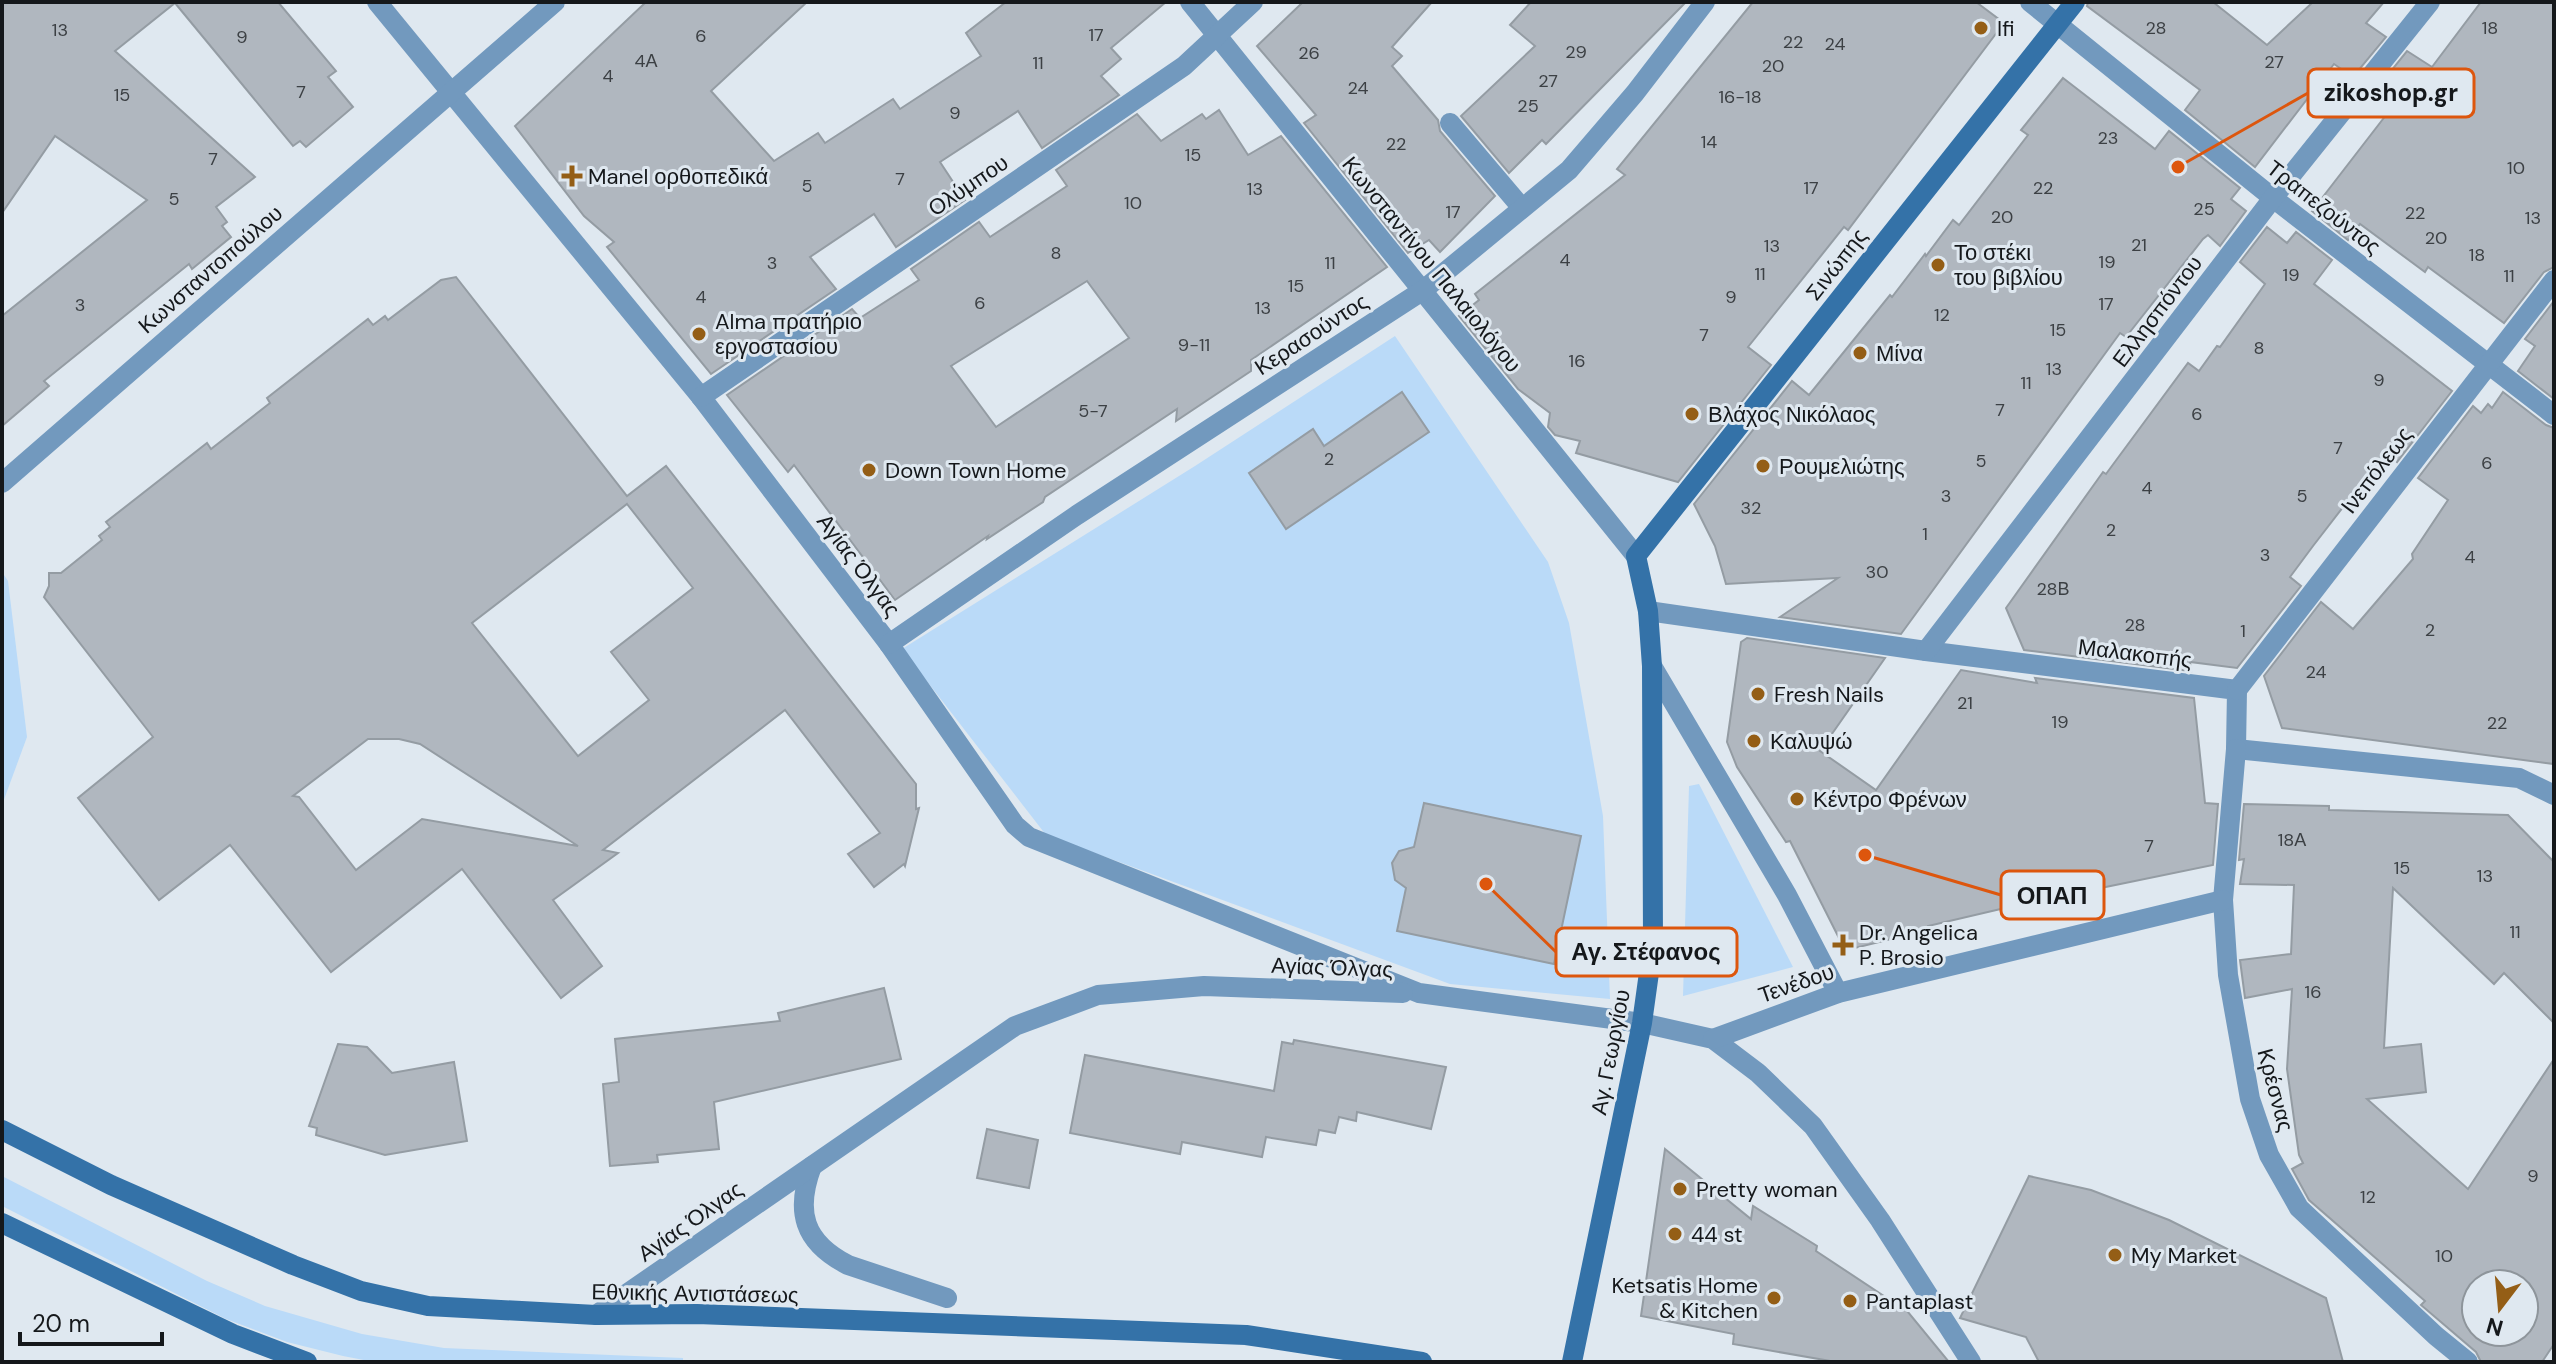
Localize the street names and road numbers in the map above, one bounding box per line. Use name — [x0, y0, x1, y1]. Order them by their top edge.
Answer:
street label: Ολύμπου — [923, 148, 1014, 223]
street label: Κωνσταντίνου Παλαιολόγου — [1335, 150, 1528, 378]
street label: Τραπεζούντος — [2261, 154, 2387, 261]
street label: Κωνσταντοπούλου — [132, 199, 289, 340]
street label: Σινώπης — [1799, 222, 1874, 306]
street label: Ελλησπόντου — [2106, 250, 2209, 373]
street label: Κερασούντος — [1249, 287, 1374, 382]
street label: Ινεπόλεως — [2334, 421, 2419, 520]
street label: Αγίας Όλγας — [810, 508, 907, 623]
street label: Μαλακοπής — [2076, 632, 2194, 675]
street label: Αγίας Όλγας — [1271, 951, 1393, 984]
street label: Τενέδου — [1754, 957, 1838, 1010]
street label: Αγ. Γεωργίου — [1584, 987, 1637, 1117]
street label: Κρέσνας — [2251, 1045, 2301, 1135]
street label: Αγίας Όλγας — [632, 1175, 748, 1268]
street label: Εθνικής Αντιστάσεως — [591, 1277, 799, 1310]

